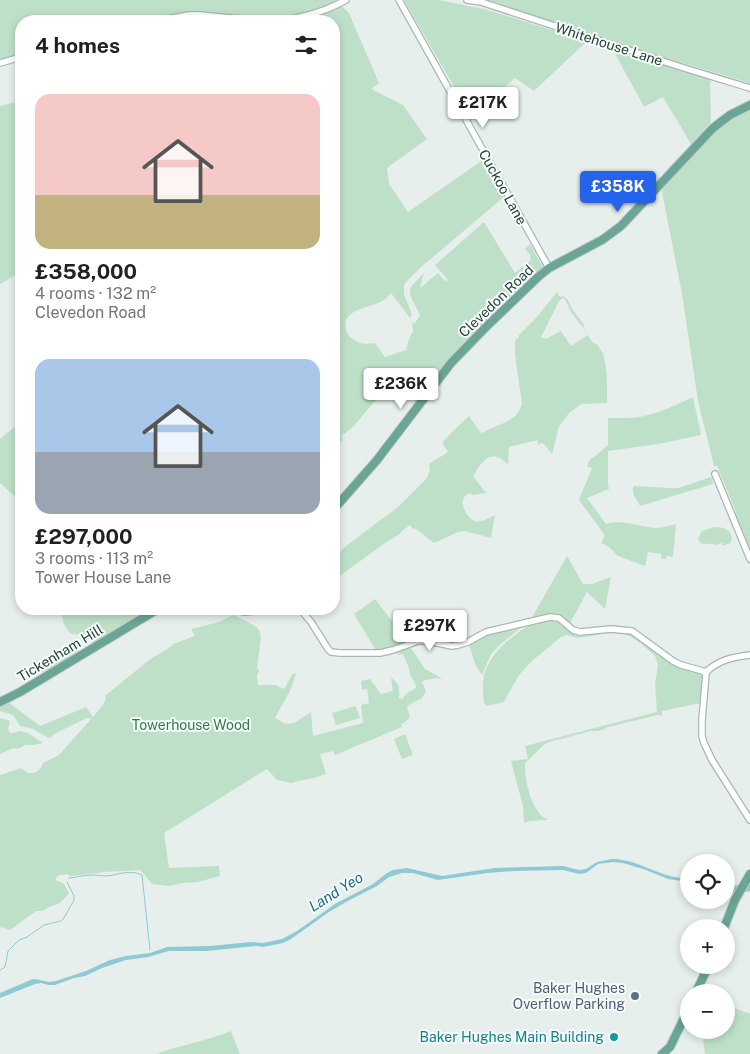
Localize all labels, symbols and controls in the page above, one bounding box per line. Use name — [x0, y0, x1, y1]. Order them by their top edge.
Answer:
street label: Whitehouse Lane — [553, 19, 665, 69]
icon: filters — [292, 31, 320, 59]
text: 4 homes — [35, 33, 120, 58]
pin: £217K — [448, 86, 518, 129]
text: £217K — [459, 93, 507, 112]
icon: home — [133, 126, 223, 216]
street label: Cuckoo Lane — [476, 147, 530, 227]
pin: £358K — [583, 170, 653, 213]
text: £358K — [591, 177, 645, 196]
text: £358,000 — [35, 259, 137, 284]
street label: Clevedon Road — [456, 262, 536, 340]
text: 4 rooms · 132 m² — [35, 284, 156, 303]
text: Clevedon Road — [35, 303, 146, 322]
pin: £236K — [366, 368, 436, 410]
text: £236K — [374, 374, 428, 393]
icon: home — [133, 391, 223, 481]
text: £297,000 — [35, 524, 132, 549]
text: 3 rooms · 113 m² — [35, 549, 153, 568]
text: Tower House Lane — [35, 568, 171, 587]
pin: £297K — [395, 610, 465, 652]
text: £297K — [404, 616, 456, 635]
street label: Tickenham Hill — [14, 621, 106, 685]
park label: Towerhouse Wood — [132, 717, 250, 733]
map controls — [680, 854, 735, 1039]
button: locate — [680, 854, 735, 909]
water label: Land Yeo — [305, 868, 366, 915]
button: + — [680, 919, 735, 974]
place label: Baker Hughes Overflow Parking — [513, 980, 625, 1012]
button: − — [680, 984, 735, 1039]
marker: Baker Hughes Overflow Parking — [629, 990, 641, 1002]
place label: Baker Hughes Main Building — [420, 1029, 604, 1045]
marker: Baker Hughes Main Building — [608, 1031, 620, 1043]

